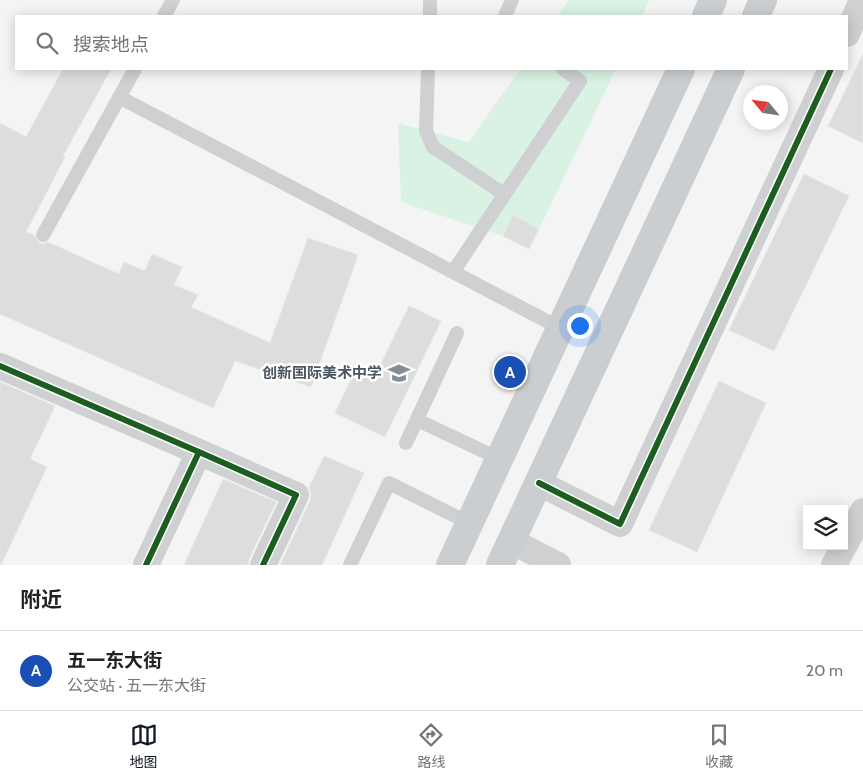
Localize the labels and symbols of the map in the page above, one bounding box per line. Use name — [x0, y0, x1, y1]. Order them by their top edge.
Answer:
north arrow — [743, 85, 788, 130]
your location — [567, 313, 593, 339]
pin: A — [494, 353, 526, 391]
school or university icon: 创新国际美术中学 — [386, 360, 412, 386]
place label: 创新国际美术中学 — [262, 364, 382, 382]

